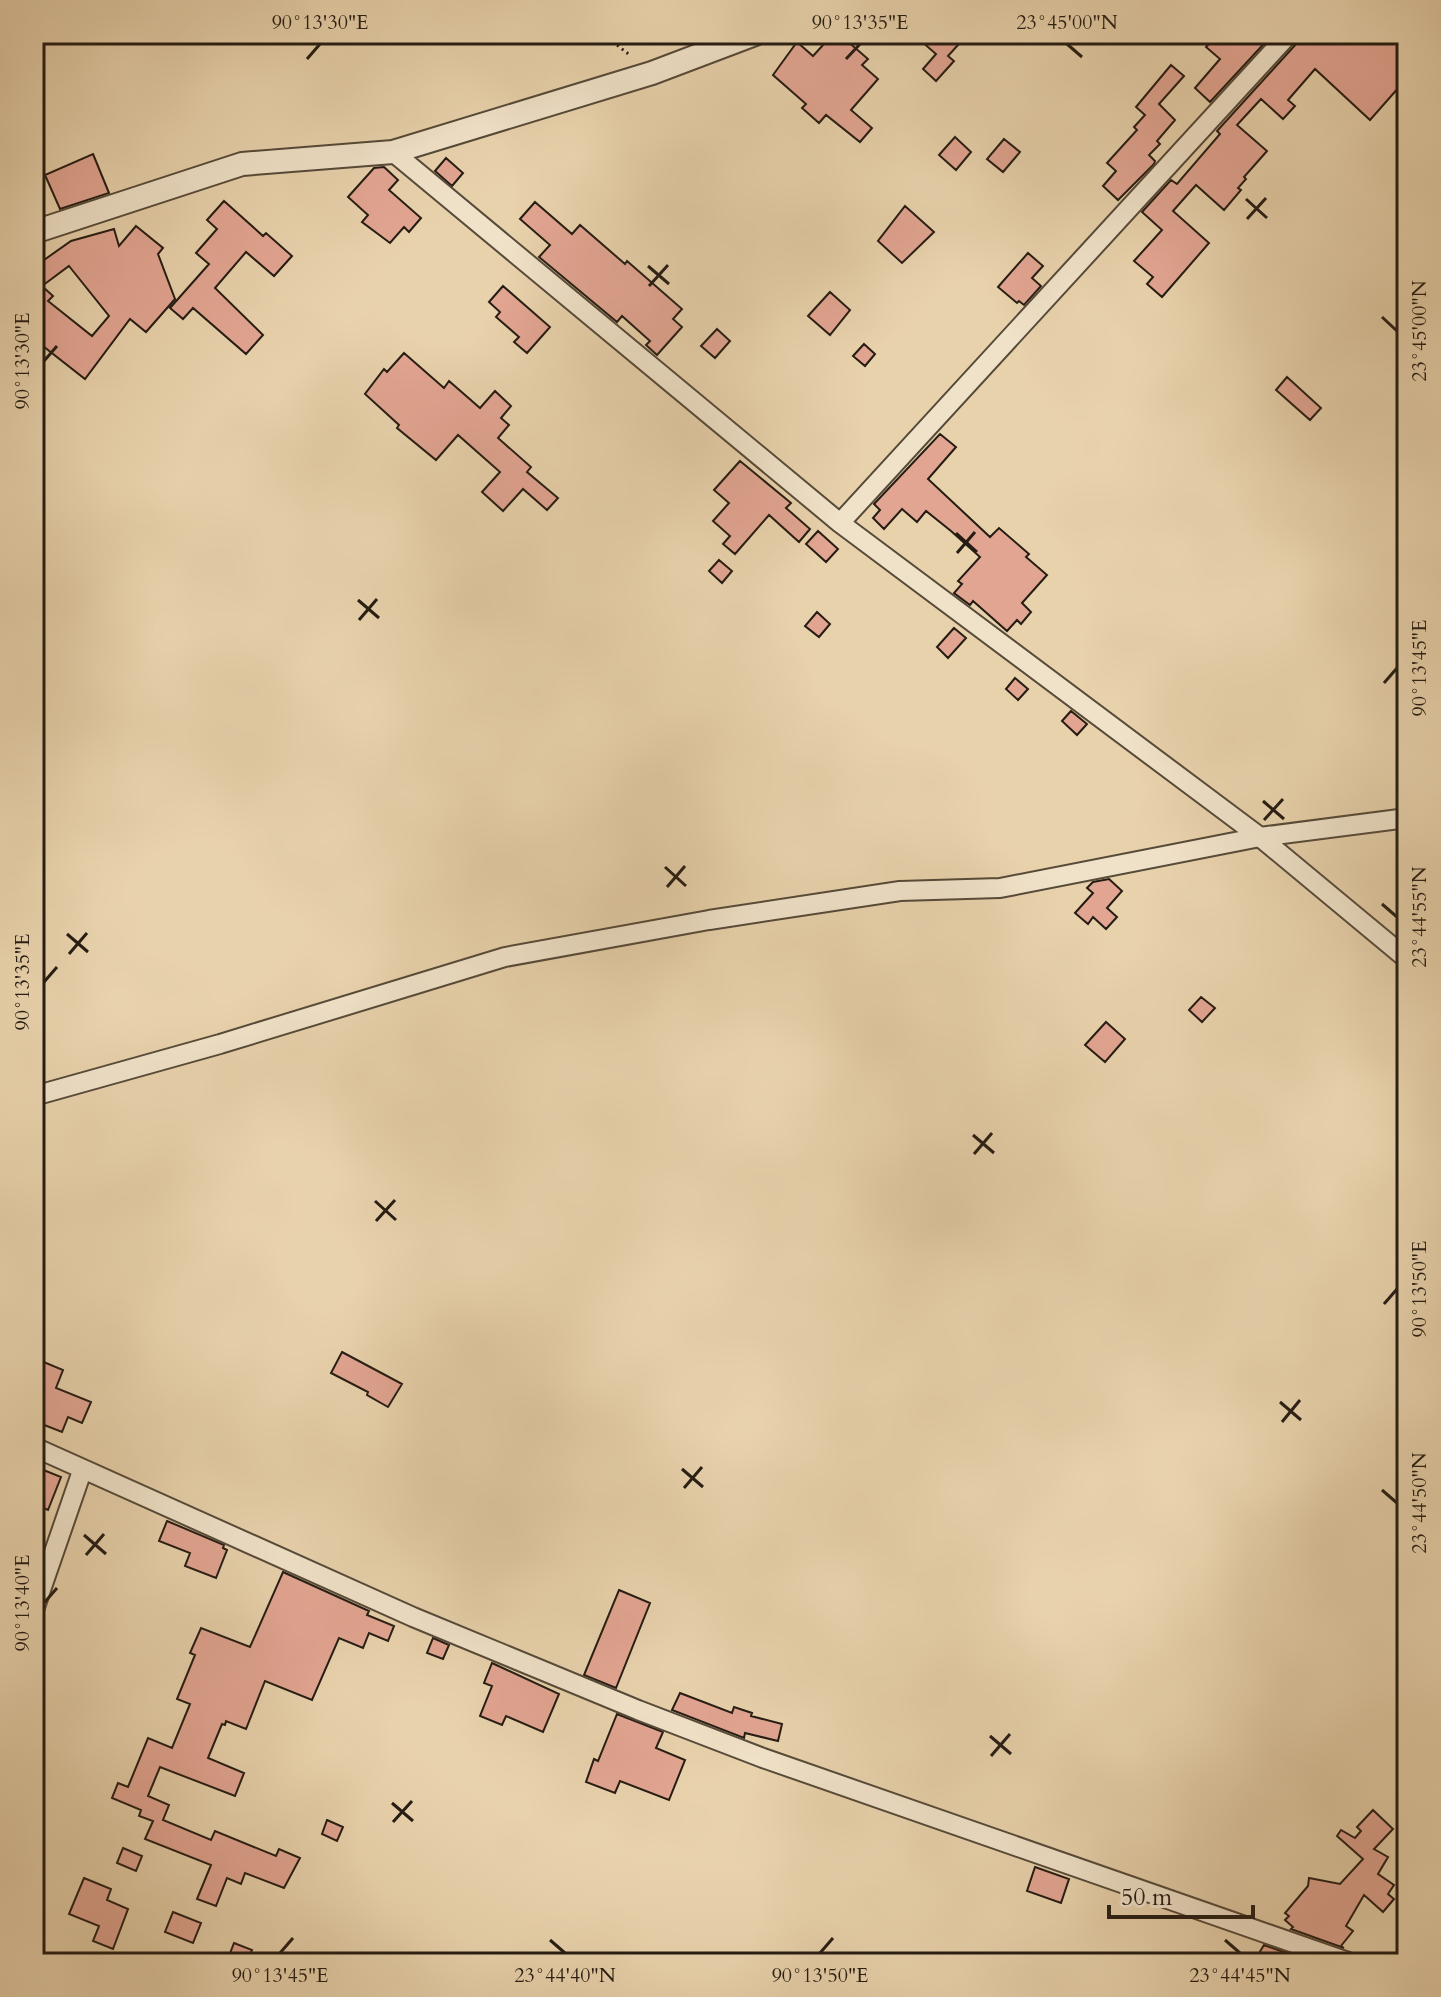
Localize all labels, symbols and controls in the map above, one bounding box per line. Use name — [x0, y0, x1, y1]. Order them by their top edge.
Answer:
text: 90°13'30"E — [272, 9, 368, 36]
text: 90°13'35"E — [812, 9, 908, 36]
text: 23°45'00"N — [1016, 9, 1118, 36]
text: 23°45'00"N — [1406, 280, 1433, 382]
text: 90°13'30"E — [9, 313, 36, 409]
text: 90°13'45"E — [1406, 620, 1433, 716]
text: 23°44'55"N — [1406, 866, 1433, 968]
text: 90°13'35"E — [9, 934, 36, 1030]
text: 90°13'50"E — [1406, 1241, 1433, 1337]
text: 23°44'50"N — [1406, 1452, 1433, 1554]
text: 90°13'40"E — [9, 1555, 36, 1651]
scale bar — [1109, 1869, 1253, 1919]
text: 50 m — [1121, 1881, 1173, 1914]
text: 90°13'45"E — [232, 1962, 328, 1989]
text: 23°44'40"N — [514, 1962, 616, 1989]
text: 90°13'50"E — [772, 1962, 868, 1989]
text: 23°44'45"N — [1189, 1962, 1291, 1989]

